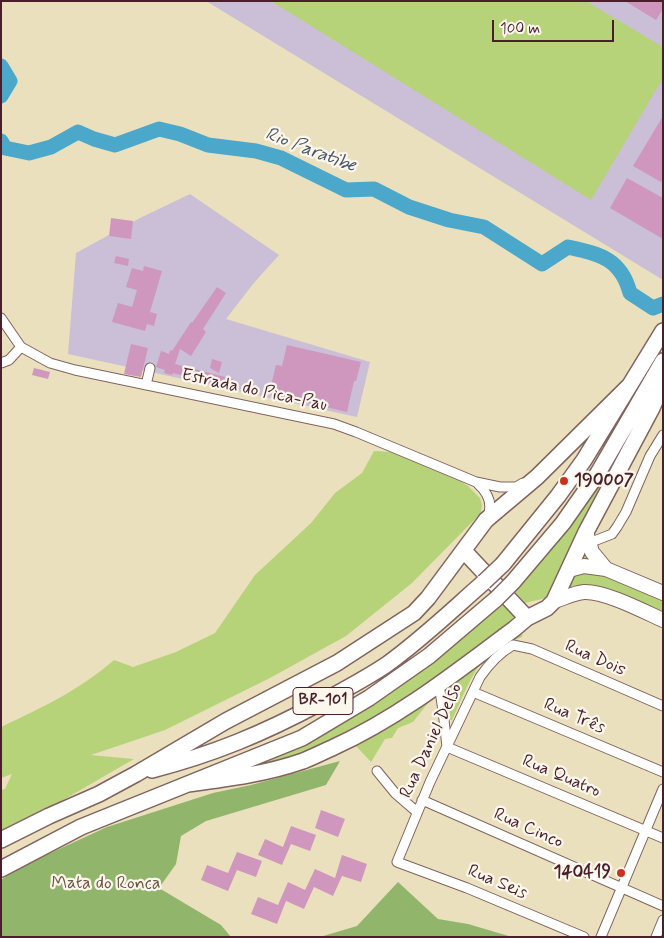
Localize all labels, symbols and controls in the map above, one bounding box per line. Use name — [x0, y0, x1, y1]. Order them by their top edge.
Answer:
scale bar — [494, 10, 616, 42]
text: 100 m — [500, 19, 540, 39]
water label: Rio Paratibe — [261, 123, 359, 179]
street label: Estrada do Pica-Pau — [179, 365, 329, 417]
place label: 190007 — [574, 470, 634, 492]
marker: 190007 — [558, 475, 570, 487]
street label: Rua Dois — [561, 636, 629, 682]
street label: Rua Daniel Delso — [396, 680, 468, 802]
road number: BR-101 — [293, 688, 353, 714]
street label: Rua Três — [540, 694, 608, 740]
street label: Rua Quatro — [519, 751, 603, 803]
street label: Rua Cinco — [490, 804, 566, 854]
street label: Rua Seis — [464, 861, 530, 905]
place label: 140419 — [554, 862, 611, 884]
marker: 140419 — [615, 867, 627, 879]
park label: Mata do Ronca — [51, 873, 161, 895]

